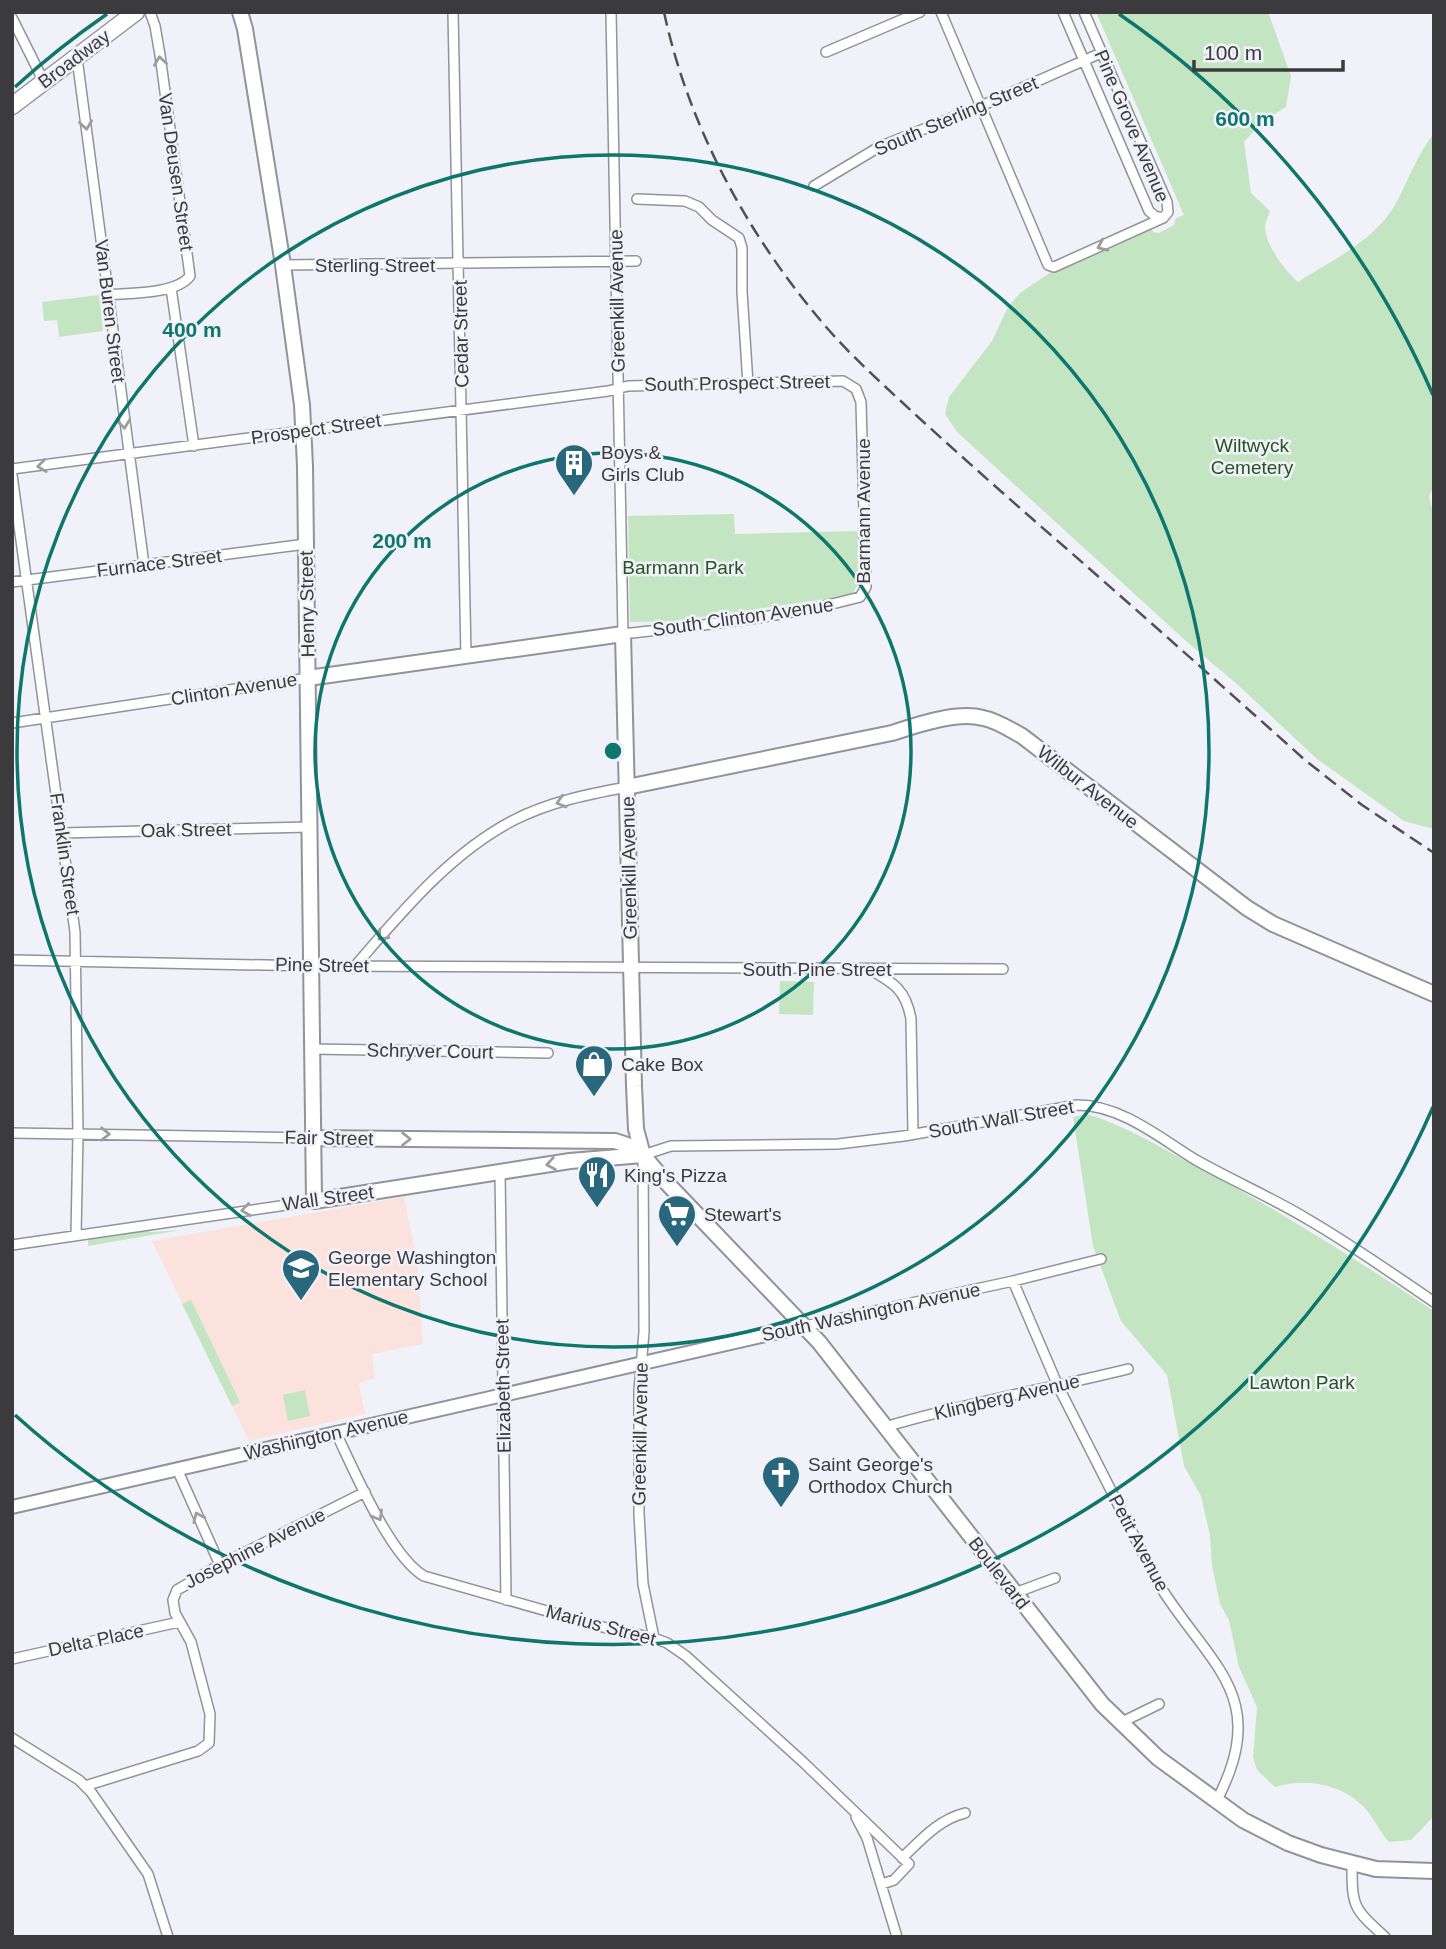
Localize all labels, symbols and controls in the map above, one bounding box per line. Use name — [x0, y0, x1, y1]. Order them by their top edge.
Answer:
street label: Broadway — [34, 25, 114, 93]
scale bar — [1194, 28, 1343, 72]
text: 100 m — [1204, 41, 1262, 64]
street label: Pine Grove Avenue — [1090, 47, 1174, 205]
one-way arrow — [153, 55, 168, 67]
street label: South Sterling Street — [871, 72, 1041, 160]
street label: Van Deusen Street — [155, 92, 198, 253]
text: 600 m — [1215, 107, 1275, 130]
one-way arrow — [78, 120, 93, 131]
street label: Greenkill Avenue — [605, 229, 629, 373]
one-way arrow — [1097, 237, 1109, 251]
street label: Van Buren Street — [91, 238, 129, 385]
street label: Sterling Street — [315, 255, 436, 276]
street label: Cedar Street — [450, 279, 472, 388]
text: 400 m — [162, 318, 222, 341]
street label: South Prospect Street — [644, 371, 831, 395]
street label: Prospect Street — [250, 409, 383, 449]
one-way arrow — [117, 418, 132, 430]
park label: Wiltwyck Cemetery — [1211, 435, 1294, 478]
street label: Barmann Avenue — [853, 438, 874, 584]
building icon: Boys & Girls Club — [553, 442, 595, 497]
place label: Boys & Girls Club — [601, 442, 684, 485]
one-way arrow — [36, 458, 48, 473]
text: 200 m — [372, 529, 432, 552]
street label: Furnace Street — [95, 545, 223, 581]
street label: Henry Street — [296, 550, 318, 658]
park label: Barmann Park — [622, 557, 744, 578]
street label: South Clinton Avenue — [651, 594, 835, 640]
street label: Clinton Avenue — [169, 669, 299, 709]
centre of rings — [601, 739, 625, 763]
street label: Wilbur Avenue — [1033, 741, 1143, 833]
street label: Franklin Street — [46, 791, 84, 917]
one-way arrow — [555, 794, 567, 808]
street label: Greenkill Avenue — [617, 796, 641, 940]
street label: Oak Street — [140, 819, 232, 841]
one-way arrow — [377, 928, 390, 941]
street label: Pine Street — [275, 954, 370, 976]
street label: South Pine Street — [743, 959, 892, 980]
street label: Schryver Court — [366, 1039, 494, 1063]
shop icon: Cake Box — [573, 1043, 615, 1098]
place label: Cake Box — [621, 1054, 704, 1075]
street label: South Wall Street — [927, 1096, 1076, 1142]
one-way arrow — [100, 1127, 111, 1142]
street label: Fair Street — [284, 1127, 374, 1149]
one-way arrow — [401, 1131, 412, 1147]
restaurant icon: King's Pizza — [576, 1154, 618, 1209]
one-way arrow — [545, 1157, 557, 1172]
place label: King's Pizza — [624, 1165, 727, 1186]
street label: Wall Street — [281, 1181, 376, 1215]
supermarket icon: Stewart's — [656, 1193, 698, 1248]
one-way arrow — [240, 1203, 252, 1218]
place label: Stewart's — [704, 1204, 782, 1225]
school or university icon: George Washington Elementary School — [280, 1247, 322, 1302]
place label: George Washington Elementary School — [328, 1247, 496, 1290]
street label: South Washington Avenue — [760, 1279, 982, 1345]
street label: Elizabeth Street — [491, 1318, 515, 1453]
street label: Greenkill Avenue — [628, 1362, 652, 1506]
street label: Klingberg Avenue — [932, 1370, 1082, 1424]
park label: Lawton Park — [1249, 1372, 1355, 1393]
street label: Washington Avenue — [242, 1406, 410, 1464]
church icon: Saint George's Orthodox Church — [760, 1454, 802, 1509]
place label: Saint George's Orthodox Church — [808, 1454, 953, 1497]
street label: Petit Avenue — [1105, 1491, 1173, 1595]
street label: Josephine Avenue — [181, 1503, 329, 1593]
one-way arrow — [370, 1508, 383, 1521]
one-way arrow — [192, 1512, 206, 1524]
street label: Boulevard — [964, 1533, 1034, 1613]
street label: Marius Street — [544, 1600, 659, 1650]
street label: Delta Place — [46, 1620, 146, 1660]

